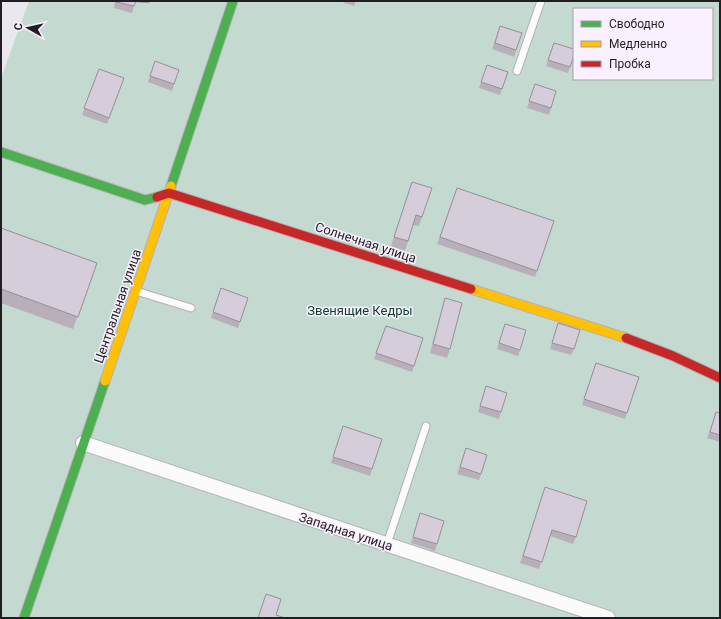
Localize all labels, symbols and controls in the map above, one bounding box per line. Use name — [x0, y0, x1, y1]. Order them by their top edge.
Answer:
north arrow — [8, 8, 48, 48]
legend — [573, 8, 713, 80]
text: Свободно — [609, 17, 665, 31]
text: С — [12, 22, 26, 31]
text: Медленно — [609, 37, 667, 51]
text: Пробка — [609, 57, 651, 71]
street label: Солнечная улица — [313, 219, 418, 266]
street label: Центральная улица — [91, 247, 144, 365]
park label: Звенящие Кедры — [307, 303, 413, 318]
street label: Западная улица — [297, 509, 395, 554]

